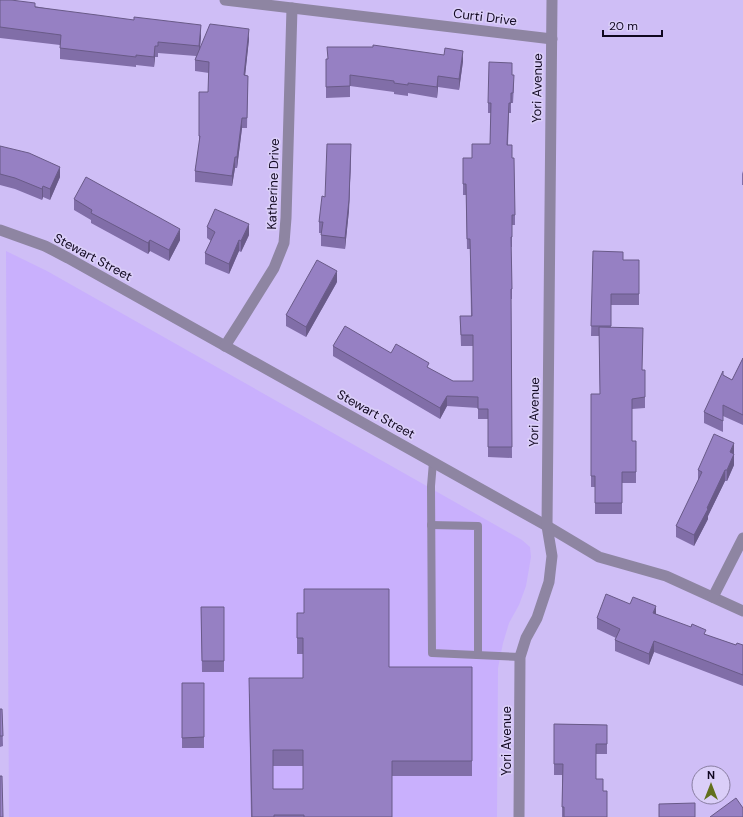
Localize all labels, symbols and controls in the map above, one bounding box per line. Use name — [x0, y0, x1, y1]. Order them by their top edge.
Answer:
street label: Curti Drive — [452, 5, 518, 29]
scale bar — [603, 12, 662, 38]
text: 20 m — [609, 18, 638, 34]
street label: Yori Avenue — [528, 53, 546, 123]
street label: Katherine Drive — [263, 138, 283, 230]
street label: Stewart Street — [51, 229, 135, 285]
street label: Yori Avenue — [525, 377, 543, 447]
street label: Stewart Street — [334, 386, 418, 442]
street label: Yori Avenue — [498, 706, 515, 776]
north arrow — [691, 765, 731, 805]
text: N — [707, 768, 715, 782]

